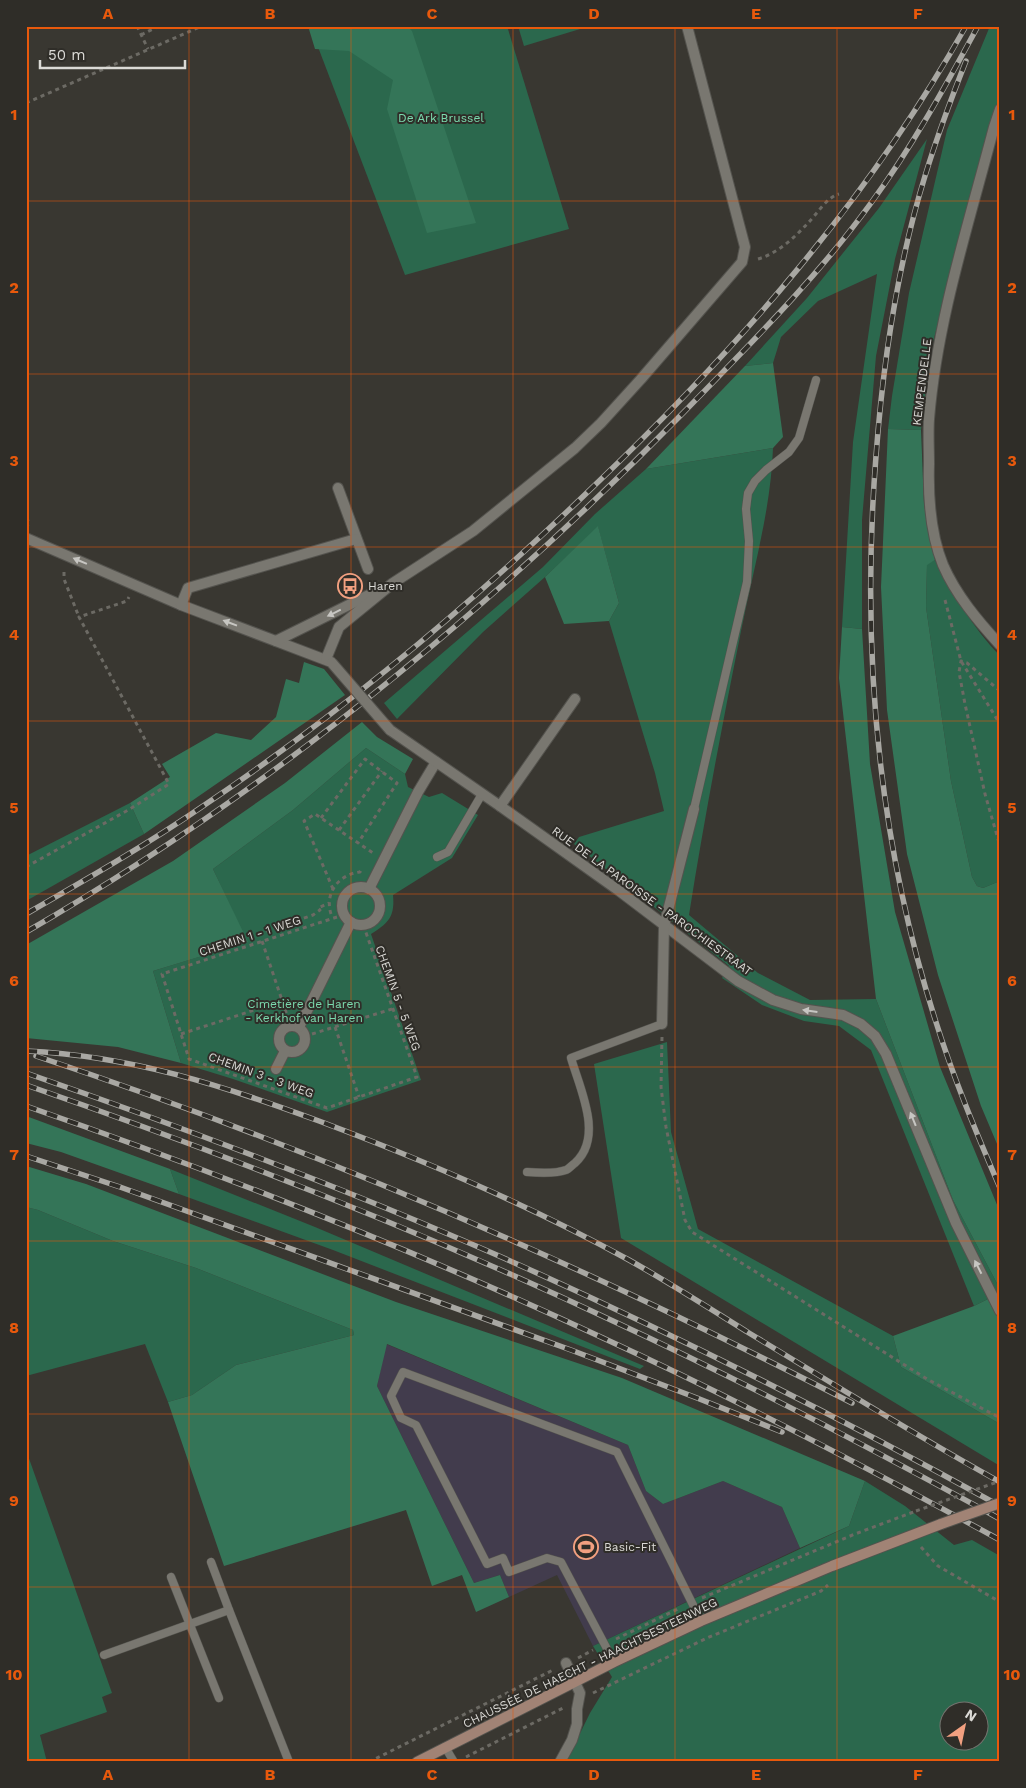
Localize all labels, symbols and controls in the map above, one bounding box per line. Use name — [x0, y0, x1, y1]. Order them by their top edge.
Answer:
text: A — [103, 4, 114, 23]
text: B — [265, 4, 276, 23]
text: C — [427, 4, 438, 23]
text: D — [588, 4, 600, 23]
text: E — [751, 4, 761, 23]
text: F — [913, 4, 923, 23]
scale bar — [40, 38, 185, 70]
text: 50 m — [48, 46, 85, 64]
text: 1 — [11, 105, 17, 124]
text: 1 — [1009, 105, 1015, 124]
park label: De Ark Brussel — [398, 111, 484, 125]
text: 2 — [9, 278, 19, 297]
text: 2 — [1007, 278, 1017, 297]
street label: KEMPENDELLE — [910, 337, 934, 426]
text: 3 — [9, 451, 19, 470]
text: 3 — [1007, 451, 1017, 470]
one-way arrow — [73, 557, 87, 565]
bus stop icon: Haren — [337, 573, 363, 599]
place label: Haren — [368, 579, 403, 593]
one-way arrow — [327, 609, 341, 617]
one-way arrow — [223, 619, 237, 627]
text: 4 — [9, 625, 19, 644]
text: 4 — [1007, 625, 1017, 644]
text: 5 — [9, 798, 19, 817]
text: 5 — [1007, 798, 1017, 817]
street label: RUE DE LA PAROISSE - PAROCHIESTRAAT — [549, 824, 755, 978]
street label: CHEMIN 1 - 1 WEG — [197, 913, 303, 959]
street label: CHEMIN 5 - 5 WEG — [372, 943, 424, 1053]
text: 6 — [9, 971, 19, 990]
text: 6 — [1007, 971, 1017, 990]
park label: Cimetière de Haren - Kerkhof van Haren — [245, 997, 363, 1025]
one-way arrow — [802, 1006, 818, 1014]
street label: CHEMIN 3 - 3 WEG — [206, 1049, 316, 1101]
one-way arrow — [908, 1111, 916, 1126]
text: 7 — [9, 1145, 19, 1164]
text: 7 — [1007, 1145, 1017, 1164]
one-way arrow — [974, 1260, 982, 1275]
text: 8 — [9, 1318, 19, 1337]
text: 8 — [1007, 1318, 1017, 1337]
text: 9 — [9, 1491, 19, 1510]
text: 9 — [1007, 1491, 1017, 1510]
sports icon: Basic-Fit — [573, 1534, 599, 1560]
place label: Basic-Fit — [604, 1540, 656, 1554]
street label: CHAUSSÉE DE HAECHT - HAACHTSESTEENWEG — [461, 1595, 719, 1731]
text: 10 — [5, 1665, 23, 1684]
text: 10 — [1003, 1665, 1021, 1684]
north arrow — [938, 1700, 988, 1750]
text: N — [962, 1706, 980, 1725]
text: A — [103, 1765, 114, 1784]
text: B — [265, 1765, 276, 1784]
text: C — [427, 1765, 438, 1784]
text: D — [588, 1765, 600, 1784]
text: E — [751, 1765, 761, 1784]
text: F — [913, 1765, 923, 1784]

